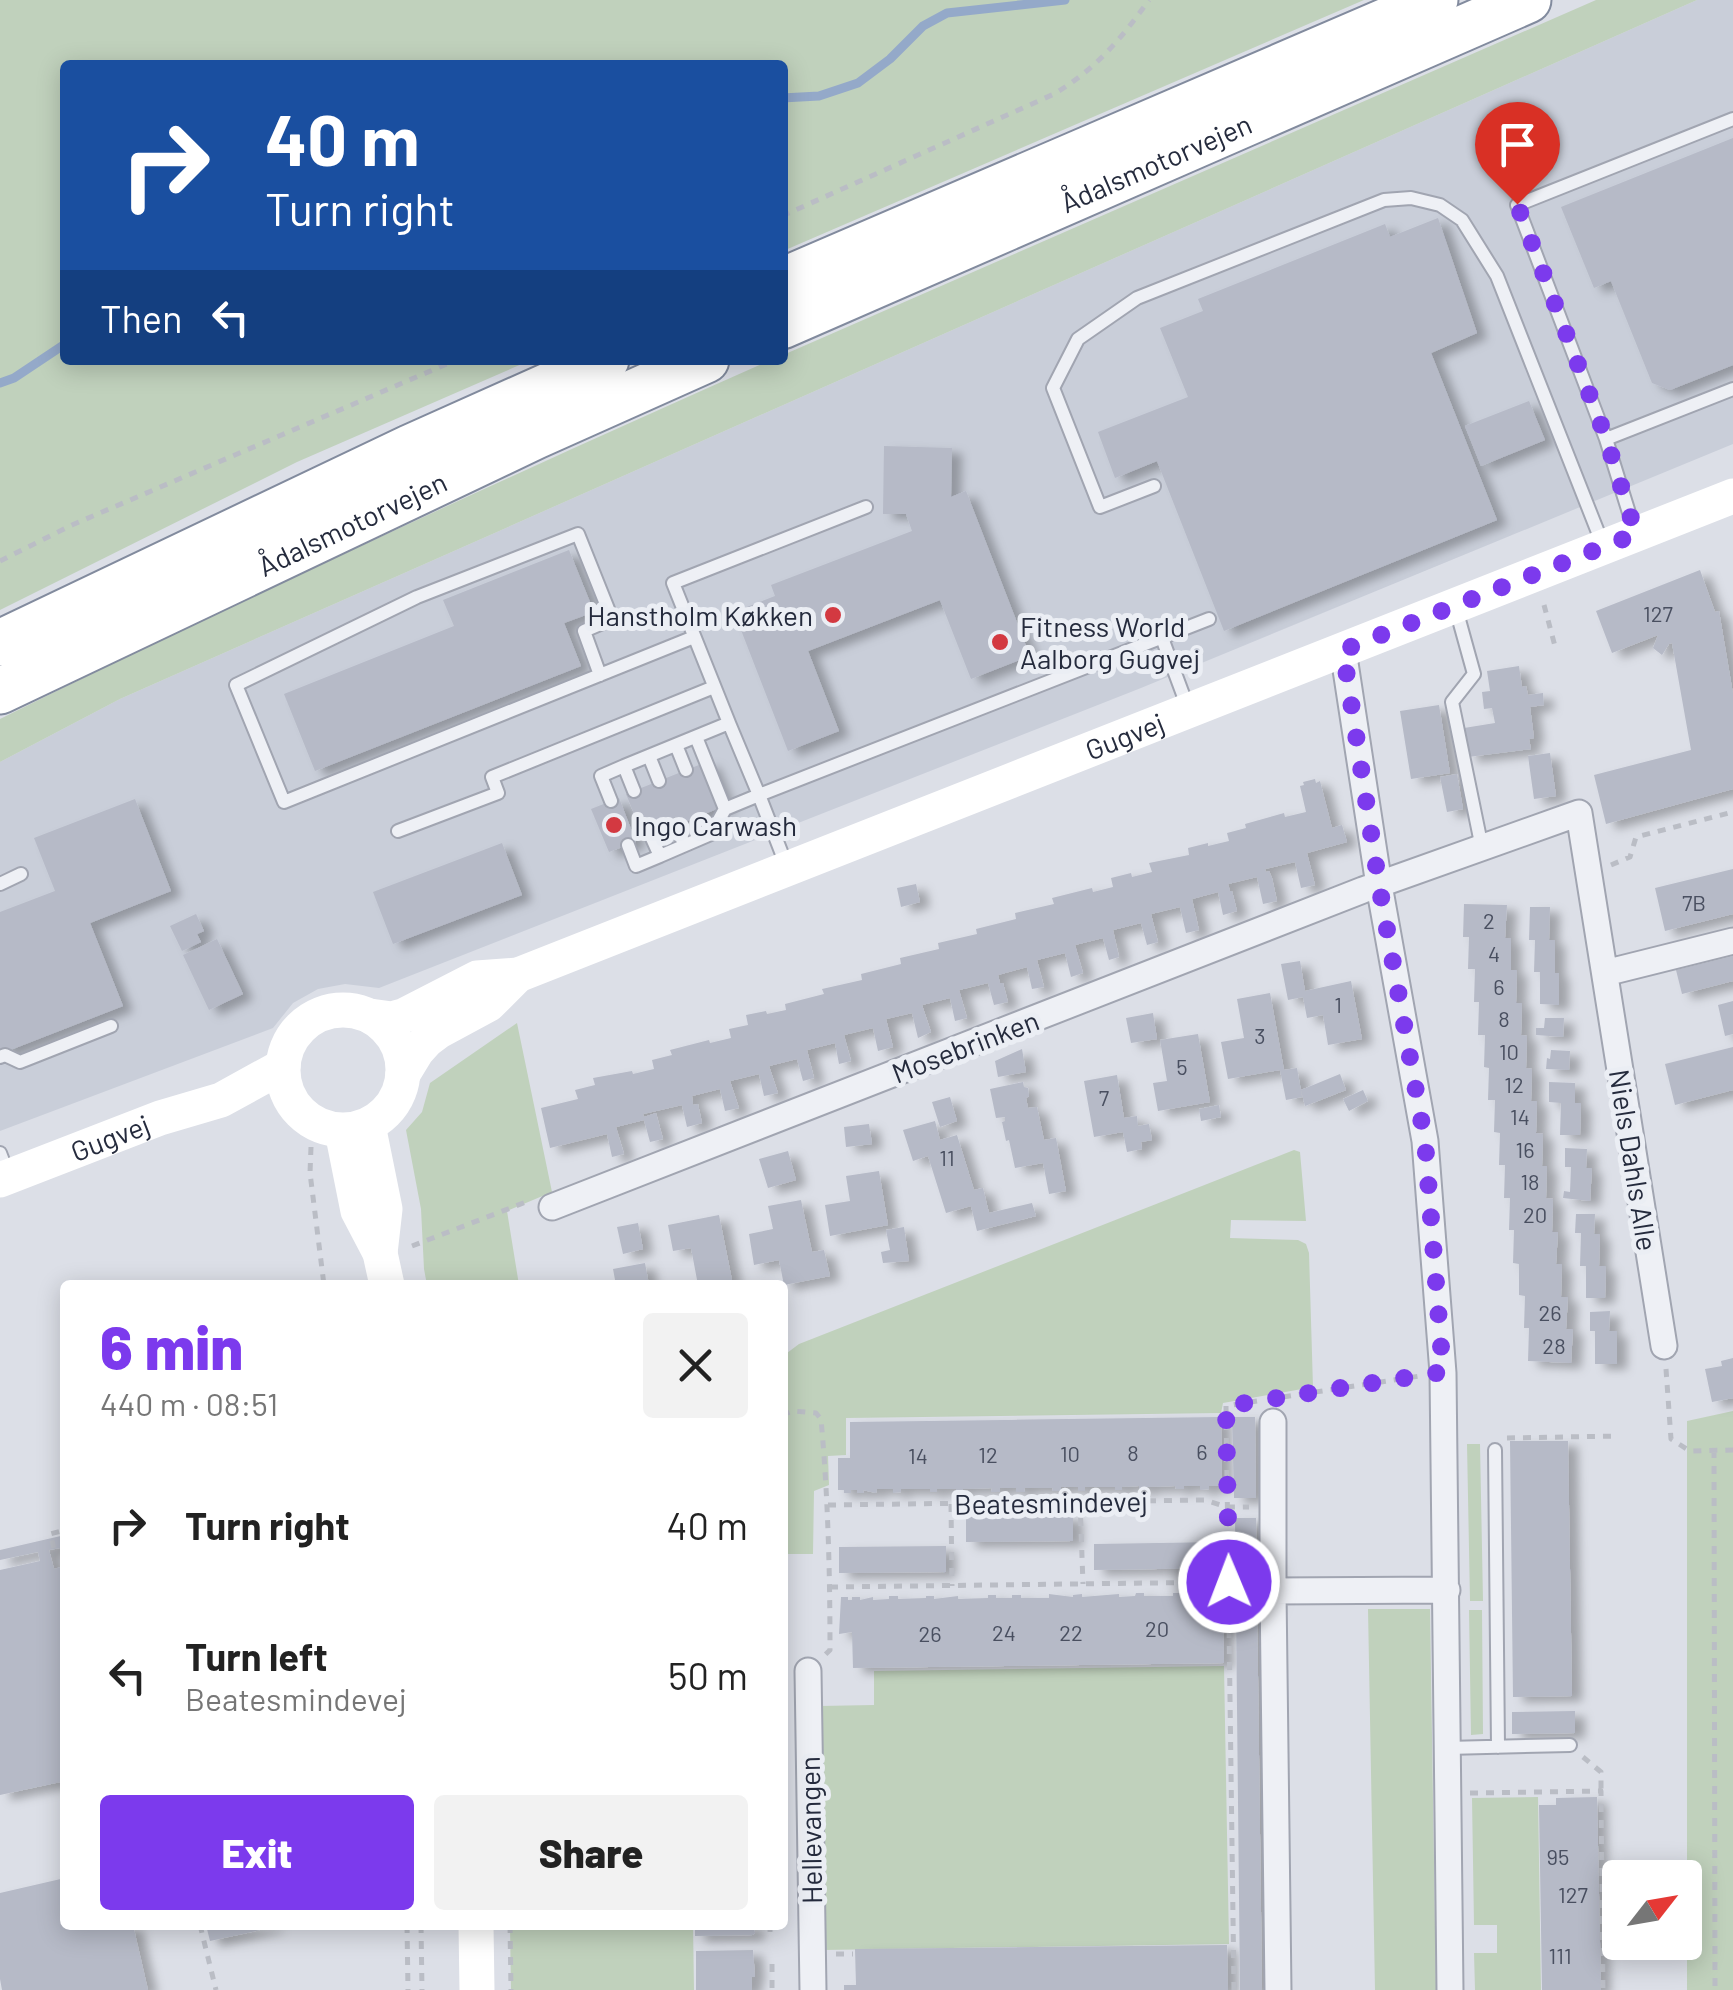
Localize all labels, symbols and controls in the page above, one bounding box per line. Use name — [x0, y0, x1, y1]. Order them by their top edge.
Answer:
text: 40 m — [265, 96, 420, 180]
icon: right — [100, 100, 230, 230]
pin — [1475, 102, 1560, 205]
street label: Ådalsmotorvejen — [1055, 106, 1257, 219]
icon: arrive — [1490, 117, 1545, 172]
text: Turn right — [265, 181, 455, 235]
icon: left — [203, 290, 258, 345]
text: Then — [100, 295, 183, 341]
street label: Ådalsmotorvejen — [252, 464, 452, 583]
place label: Hanstholm Køkken — [587, 598, 813, 632]
house number: 127 — [1643, 600, 1673, 626]
marker: Hanstholm Køkken — [822, 604, 844, 626]
place label: Fitness World Aalborg Gugvej — [1020, 609, 1200, 675]
marker: Fitness World Aalborg Gugvej — [989, 631, 1011, 653]
street label: Gugvej — [1080, 705, 1169, 767]
place label: Ingo Carwash — [634, 808, 797, 842]
marker: Ingo Carwash — [603, 814, 625, 836]
house number: 7B — [1682, 889, 1706, 915]
house number: 2 — [1483, 907, 1495, 933]
house number: 4 — [1488, 940, 1500, 966]
house number: 6 — [1493, 973, 1505, 999]
house number: 1 — [1334, 991, 1342, 1017]
street label: Mosebrinken — [887, 1002, 1043, 1090]
house number: 8 — [1498, 1005, 1510, 1031]
house number: 3 — [1254, 1022, 1266, 1048]
house number: 10 — [1499, 1038, 1519, 1064]
house number: 5 — [1176, 1053, 1188, 1079]
street label: Niels Dahls Alle — [1603, 1067, 1665, 1253]
house number: 12 — [1504, 1071, 1524, 1097]
house number: 7 — [1099, 1084, 1109, 1110]
house number: 14 — [1510, 1103, 1530, 1129]
street label: Gugvej — [66, 1107, 154, 1168]
house number: 16 — [1515, 1136, 1535, 1162]
house number: 11 — [939, 1144, 955, 1170]
house number: 18 — [1520, 1168, 1540, 1194]
house number: 20 — [1523, 1201, 1547, 1227]
house number: 26 — [1538, 1299, 1562, 1325]
text: 6 min — [100, 1310, 243, 1382]
button: close — [643, 1313, 748, 1418]
house number: 28 — [1542, 1332, 1566, 1358]
text: 440 m · 08:51 — [100, 1384, 278, 1422]
house number: 6 — [1196, 1438, 1208, 1464]
house number: 8 — [1127, 1439, 1139, 1465]
house number: 10 — [1060, 1440, 1080, 1466]
house number: 12 — [978, 1441, 998, 1467]
house number: 14 — [908, 1442, 928, 1468]
street label: Beatesmindevej — [954, 1483, 1148, 1521]
icon: right — [100, 1498, 155, 1553]
text: Turn right — [185, 1502, 350, 1548]
text: 40 m — [667, 1502, 748, 1548]
position arrow — [1177, 1530, 1281, 1634]
house number: 20 — [1145, 1615, 1169, 1641]
house number: 24 — [992, 1619, 1016, 1645]
house number: 22 — [1059, 1619, 1083, 1645]
house number: 26 — [918, 1620, 942, 1646]
text: Turn left — [185, 1633, 328, 1679]
icon: left — [100, 1648, 155, 1703]
text: 50 m — [668, 1652, 748, 1698]
text: Beatesmindevej — [185, 1679, 407, 1717]
street label: Hellevangen — [792, 1756, 828, 1904]
button: Exit — [100, 1795, 414, 1910]
button: Share — [434, 1795, 748, 1910]
house number: 95 — [1547, 1843, 1569, 1869]
north arrow — [1602, 1860, 1702, 1960]
map controls — [1602, 1860, 1702, 1960]
house number: 127 — [1558, 1881, 1588, 1907]
house number: 111 — [1548, 1942, 1572, 1968]

